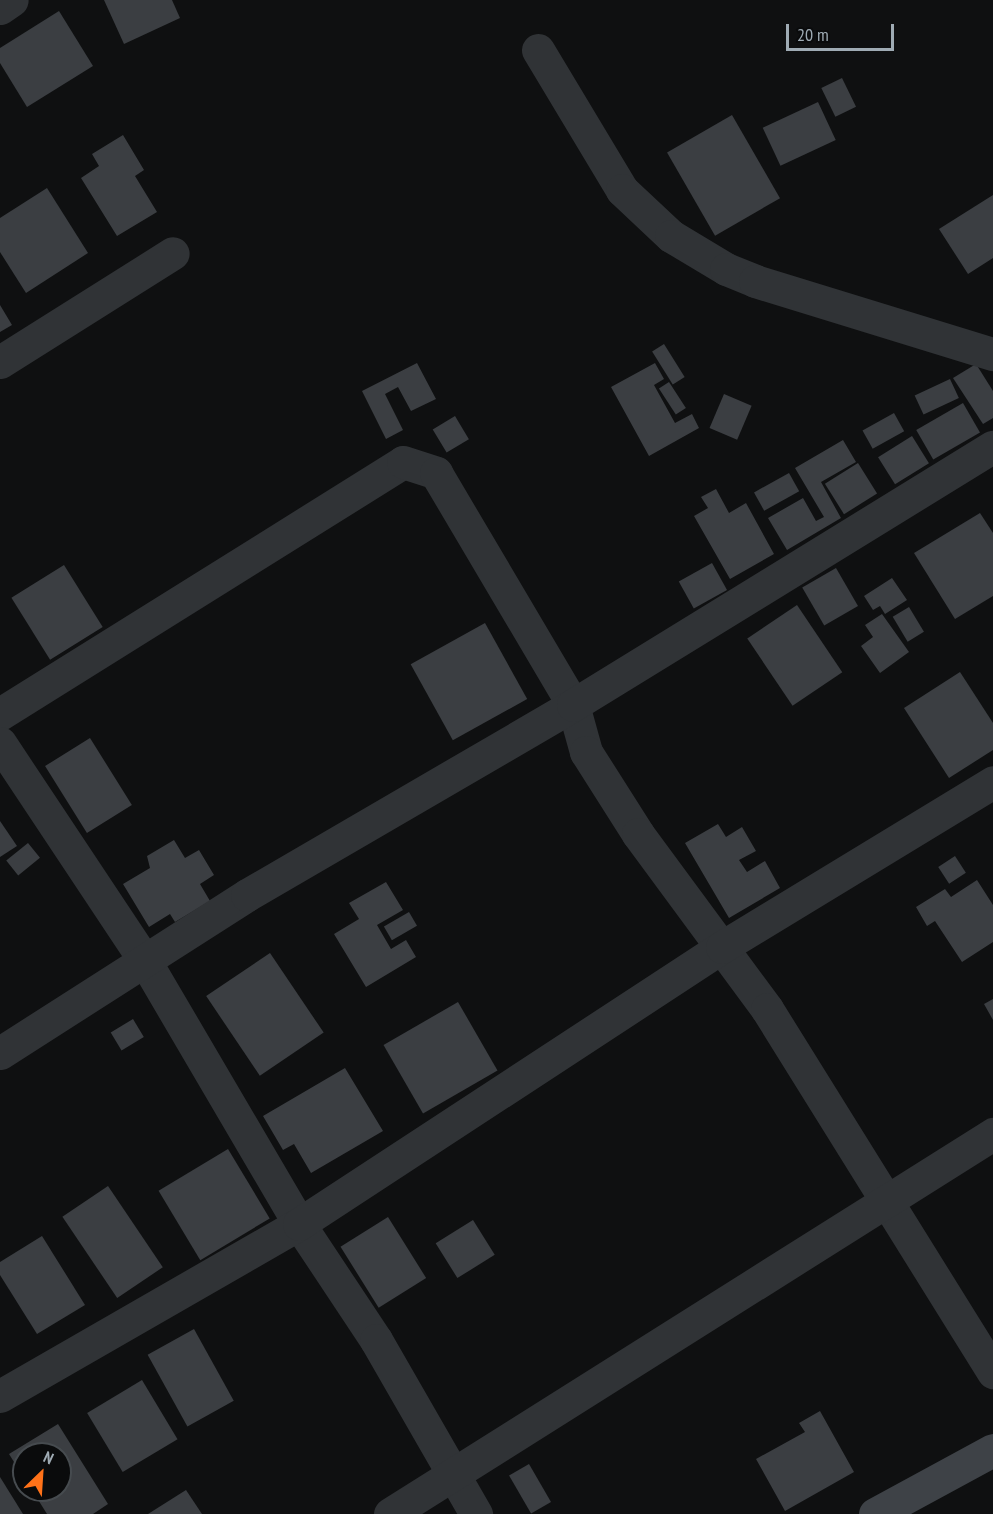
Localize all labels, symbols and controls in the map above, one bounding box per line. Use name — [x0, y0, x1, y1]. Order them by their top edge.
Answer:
scale bar — [789, 12, 897, 50]
text: 20 m — [797, 23, 829, 46]
north arrow — [12, 1442, 72, 1502]
text: N — [41, 1447, 57, 1468]

